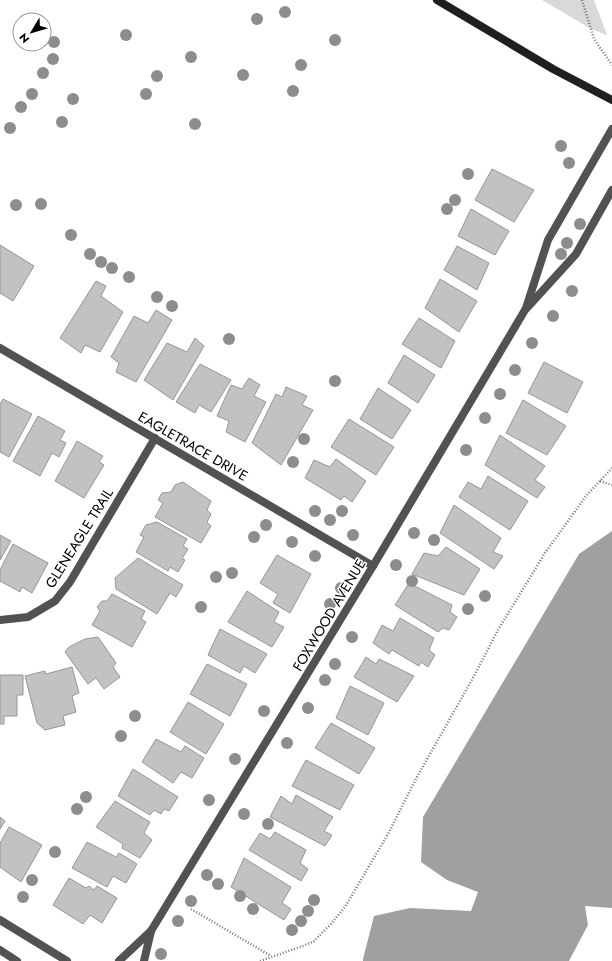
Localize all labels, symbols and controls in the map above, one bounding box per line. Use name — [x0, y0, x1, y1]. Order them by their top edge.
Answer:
north arrow — [12, 12, 52, 52]
text: N — [15, 30, 33, 47]
street label: EAGLETRACE DRIVE — [134, 406, 252, 486]
street label: GLENEAGLE TRAIL — [40, 484, 118, 592]
street label: FOXWOOD AVENUE — [288, 555, 370, 675]

